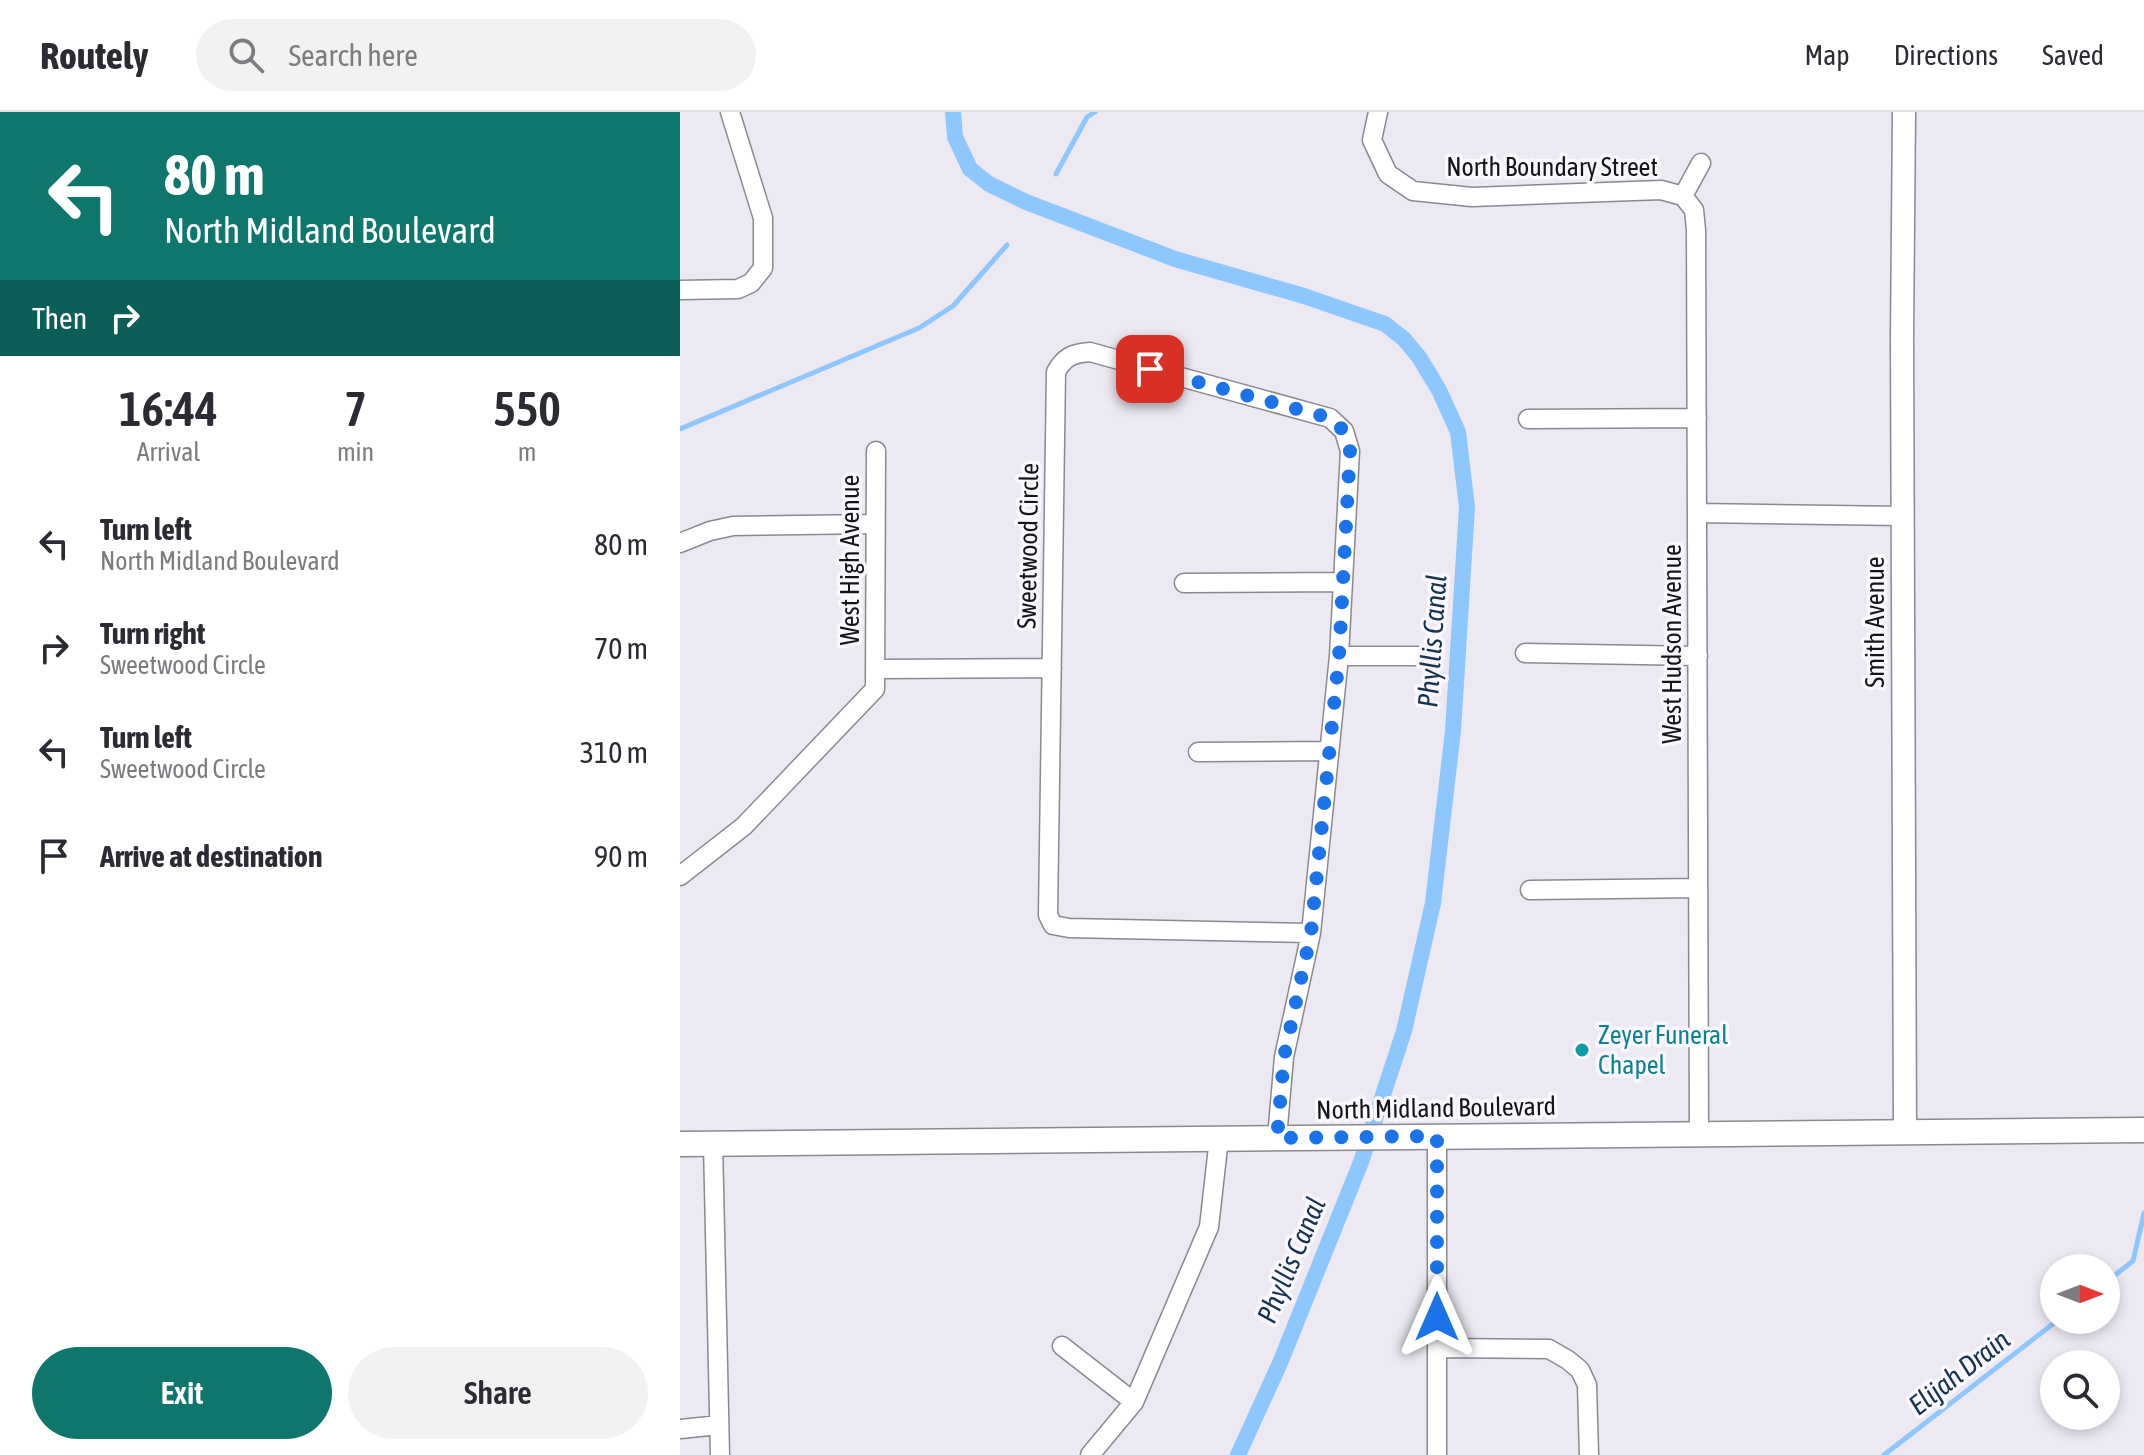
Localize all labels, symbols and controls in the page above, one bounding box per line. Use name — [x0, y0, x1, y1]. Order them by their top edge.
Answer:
search box — [196, 19, 756, 91]
icon: search — [224, 33, 268, 77]
text: Routely — [40, 34, 148, 77]
text: Search here — [288, 38, 418, 72]
text: Map — [1805, 39, 1850, 71]
text: Directions — [1894, 39, 1998, 71]
text: Saved — [2042, 39, 2104, 71]
text: 80 m — [164, 143, 265, 207]
icon: left — [32, 144, 136, 248]
street label: North Boundary Street — [1446, 152, 1658, 182]
text: North Midland Boulevard — [164, 209, 496, 251]
icon: right — [103, 296, 147, 340]
text: Then — [32, 301, 87, 335]
pin — [1116, 335, 1184, 403]
icon: arrive — [1128, 347, 1172, 391]
text: 16:44 — [119, 381, 218, 436]
text: 7 — [344, 381, 367, 436]
text: 550 — [493, 381, 561, 436]
text: Arrival — [137, 437, 200, 467]
text: min — [337, 437, 374, 467]
text: m — [518, 437, 536, 467]
street label: Sweetwood Circle — [1012, 463, 1044, 629]
street label: West High Avenue — [835, 475, 865, 645]
text: Turn left — [100, 512, 192, 546]
icon: left — [32, 522, 76, 566]
text: 80 m — [594, 527, 648, 561]
street label: West Hudson Avenue — [1657, 544, 1687, 744]
text: North Midland Boulevard — [100, 546, 340, 576]
street label: Smith Avenue — [1860, 556, 1890, 688]
water label: Phyllis Canal — [1411, 573, 1453, 709]
text: Turn right — [100, 616, 206, 650]
icon: right — [32, 626, 76, 670]
text: 70 m — [594, 631, 648, 665]
text: Sweetwood Circle — [100, 650, 266, 680]
text: Turn left — [100, 720, 192, 754]
icon: left — [32, 730, 76, 774]
text: 310 m — [580, 735, 648, 769]
text: Sweetwood Circle — [100, 754, 266, 784]
icon: arrive — [32, 834, 76, 878]
text: Arrive at destination — [100, 839, 322, 873]
text: 90 m — [594, 839, 648, 873]
place label: Zeyer Funeral Chapel — [1598, 1020, 1728, 1080]
marker: Zeyer Funeral Chapel — [1573, 1041, 1591, 1059]
street label: North Midland Boulevard — [1316, 1091, 1556, 1125]
water label: Phyllis Canal — [1250, 1192, 1332, 1328]
north arrow — [2040, 1254, 2120, 1334]
map controls — [2040, 1254, 2120, 1430]
position arrow — [1395, 1275, 1479, 1359]
water label: Elijah Drain — [1902, 1323, 2016, 1421]
button: Exit — [32, 1347, 332, 1439]
button: Share — [348, 1347, 648, 1439]
button: search — [2040, 1350, 2120, 1430]

